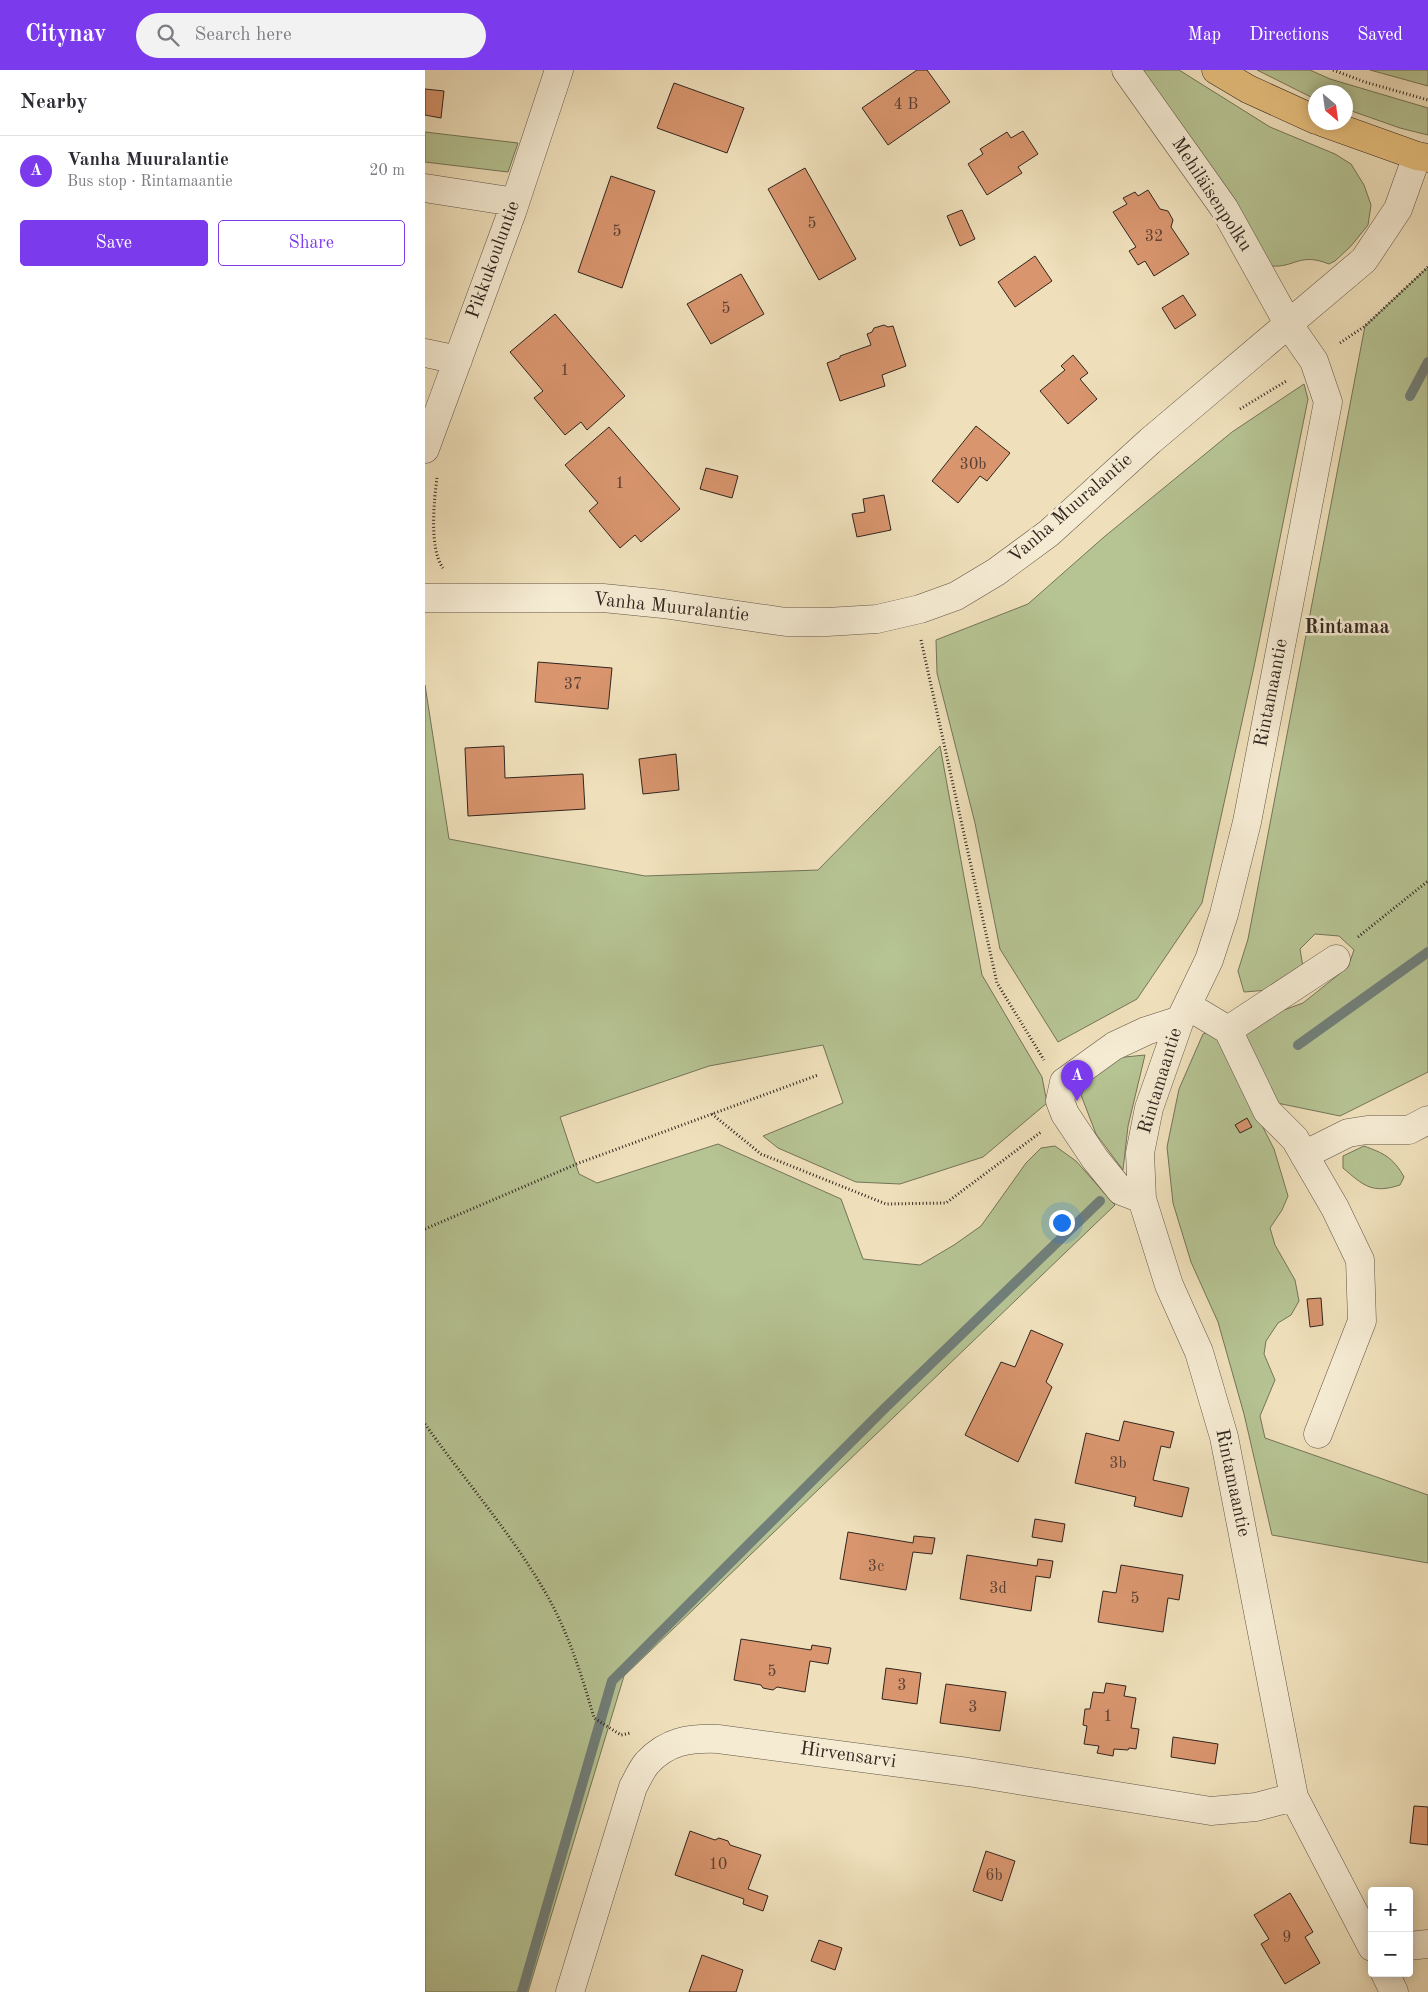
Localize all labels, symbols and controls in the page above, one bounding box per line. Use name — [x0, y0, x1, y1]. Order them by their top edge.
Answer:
search box — [136, 13, 486, 58]
icon: search — [154, 21, 182, 49]
text: Citynav — [25, 23, 106, 47]
text: Search here — [194, 26, 292, 45]
text: Map — [1188, 26, 1221, 44]
text: Directions — [1249, 26, 1329, 44]
text: Saved — [1357, 26, 1403, 44]
north arrow — [1308, 85, 1353, 130]
text: Nearby — [20, 92, 88, 113]
house number: 4 B — [894, 97, 918, 113]
street label: Mehiläisenpolku — [1167, 135, 1255, 255]
text: Vanha Muuralantie — [67, 151, 229, 170]
text: A — [30, 163, 42, 179]
text: 20 m — [369, 163, 405, 179]
text: Bus stop · Rintamaantie — [67, 174, 233, 190]
street label: Pikkukouluntie — [464, 199, 524, 321]
house number: 5 — [807, 216, 817, 232]
button: Save — [20, 220, 208, 266]
button: Share — [218, 220, 405, 266]
house number: 5 — [612, 224, 622, 240]
house number: 32 — [1145, 229, 1163, 245]
house number: 5 — [721, 301, 731, 317]
house number: 1 — [560, 363, 570, 379]
street label: Vanha Muuralantie — [1006, 450, 1136, 568]
house number: 30b — [960, 457, 986, 473]
house number: 1 — [615, 476, 625, 492]
street label: Vanha Muuralantie — [592, 590, 750, 626]
district label: Rintamaa — [1304, 618, 1390, 638]
street label: Rintamaantie — [1252, 637, 1292, 749]
house number: 37 — [564, 677, 582, 693]
street label: Rintamaantie — [1136, 1026, 1186, 1136]
pin: A — [1061, 1060, 1093, 1101]
your location — [1049, 1210, 1075, 1236]
street label: Rintamaantie — [1211, 1427, 1253, 1539]
house number: 3b — [1109, 1456, 1127, 1472]
house number: 3c — [868, 1559, 884, 1575]
house number: 3d — [989, 1581, 1007, 1597]
house number: 5 — [1130, 1591, 1140, 1607]
house number: 5 — [767, 1664, 777, 1680]
house number: 3 — [897, 1678, 907, 1694]
house number: 3 — [968, 1700, 978, 1716]
house number: 1 — [1103, 1709, 1113, 1725]
street label: Hirvensarvi — [799, 1740, 897, 1772]
house number: 10 — [709, 1857, 727, 1873]
house number: 6b — [985, 1868, 1003, 1884]
map controls — [1368, 1887, 1413, 1977]
button: + — [1368, 1887, 1413, 1932]
house number: 9 — [1282, 1930, 1292, 1946]
button: − — [1368, 1932, 1413, 1977]

